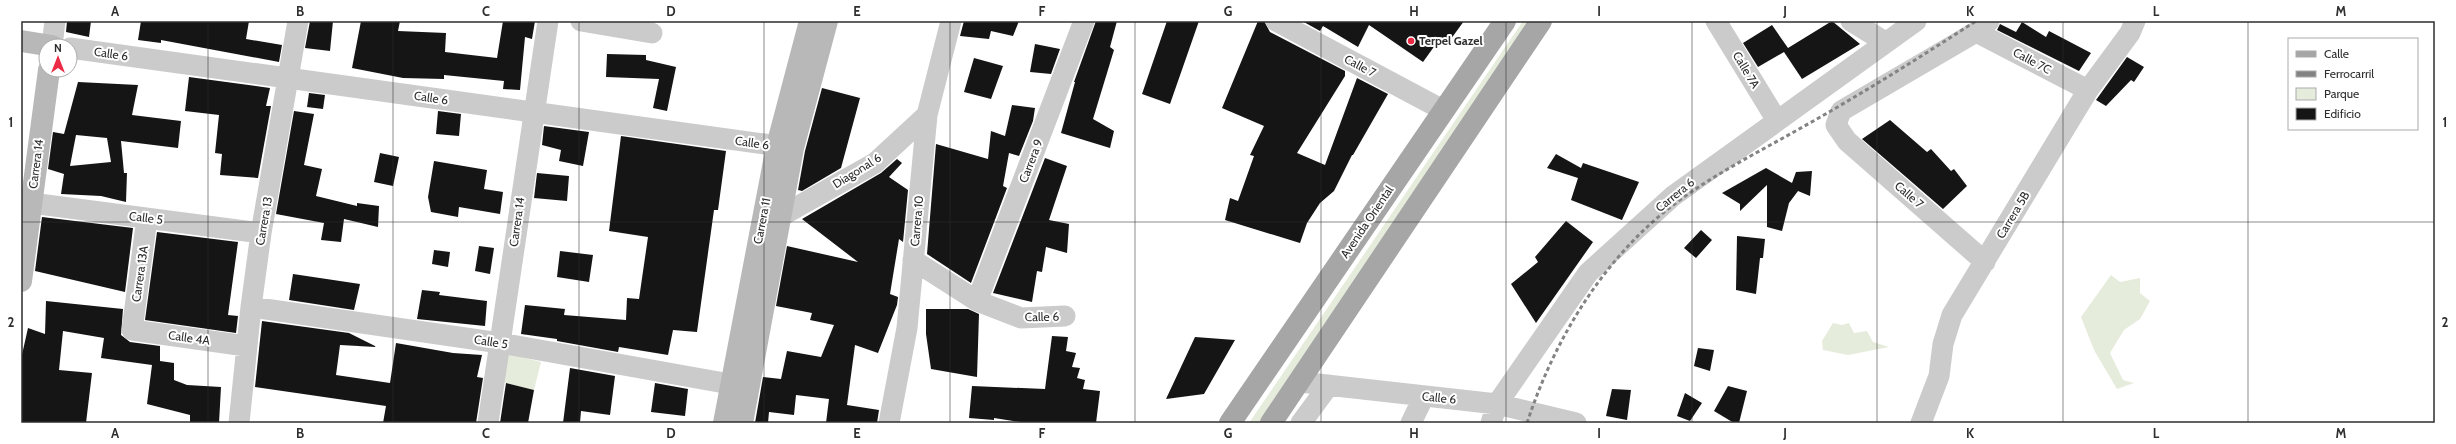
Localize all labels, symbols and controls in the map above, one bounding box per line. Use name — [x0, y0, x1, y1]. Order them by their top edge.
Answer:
text: A — [111, 3, 120, 19]
text: B — [296, 3, 304, 19]
text: C — [482, 3, 490, 19]
text: D — [666, 3, 676, 19]
text: E — [853, 3, 861, 19]
text: F — [1039, 3, 1046, 19]
text: G — [1224, 3, 1233, 19]
text: H — [1409, 3, 1419, 19]
text: I — [1597, 3, 1601, 19]
text: J — [1782, 3, 1787, 19]
text: K — [1966, 3, 1975, 19]
text: L — [2153, 3, 2160, 19]
text: M — [2336, 3, 2347, 19]
place label: Terpel Gazel — [1419, 33, 1483, 48]
marker: Terpel Gazel — [1406, 36, 1416, 46]
north arrow — [38, 38, 78, 78]
legend — [2288, 38, 2418, 130]
text: N — [54, 41, 62, 55]
street label: Calle 6 — [93, 44, 129, 63]
street label: Calle 7C — [2011, 44, 2054, 77]
text: Calle — [2324, 46, 2349, 61]
street label: Calle 7A — [1730, 49, 1764, 91]
street label: Calle 7 — [1342, 51, 1379, 80]
text: Ferrocarril — [2324, 66, 2374, 81]
text: Parque — [2324, 86, 2359, 101]
street label: Calle 6 — [413, 88, 449, 107]
text: Edificio — [2324, 106, 2361, 121]
text: 1 — [9, 114, 13, 130]
text: 1 — [2443, 114, 2447, 130]
street label: Calle 6 — [734, 133, 770, 152]
street label: Carrera 9 — [1015, 137, 1046, 185]
street label: Carrera 14 — [25, 138, 46, 190]
street label: Diagonal 6 — [830, 150, 884, 191]
street label: Carrera 6 — [1652, 174, 1697, 215]
street label: Calle 7 — [1892, 178, 1927, 211]
street label: Avenida Oriental — [1337, 182, 1396, 261]
street label: Carrera 5B — [1993, 188, 2033, 241]
street label: Carrera 13 — [252, 195, 275, 246]
street label: Carrera 10 — [907, 195, 926, 247]
street label: Carrera 14 — [506, 196, 527, 248]
street label: Carrera 11 — [750, 197, 773, 245]
street label: Calle 5 — [128, 208, 164, 227]
street label: Carrera 13A — [128, 244, 151, 303]
street label: Calle 6 — [1025, 309, 1060, 324]
text: 2 — [8, 314, 15, 330]
text: 2 — [2442, 314, 2449, 330]
street label: Calle 4A — [167, 327, 211, 348]
street label: Calle 5 — [473, 331, 509, 352]
street label: Calle 6 — [1421, 388, 1457, 407]
text: A — [111, 425, 120, 441]
text: B — [296, 425, 304, 441]
text: C — [482, 425, 490, 441]
text: D — [666, 425, 676, 441]
text: E — [853, 425, 861, 441]
text: F — [1039, 425, 1046, 441]
text: G — [1224, 425, 1233, 441]
text: H — [1409, 425, 1419, 441]
text: I — [1597, 425, 1601, 441]
text: J — [1782, 425, 1787, 441]
text: K — [1966, 425, 1975, 441]
text: L — [2153, 425, 2160, 441]
text: M — [2336, 425, 2347, 441]

